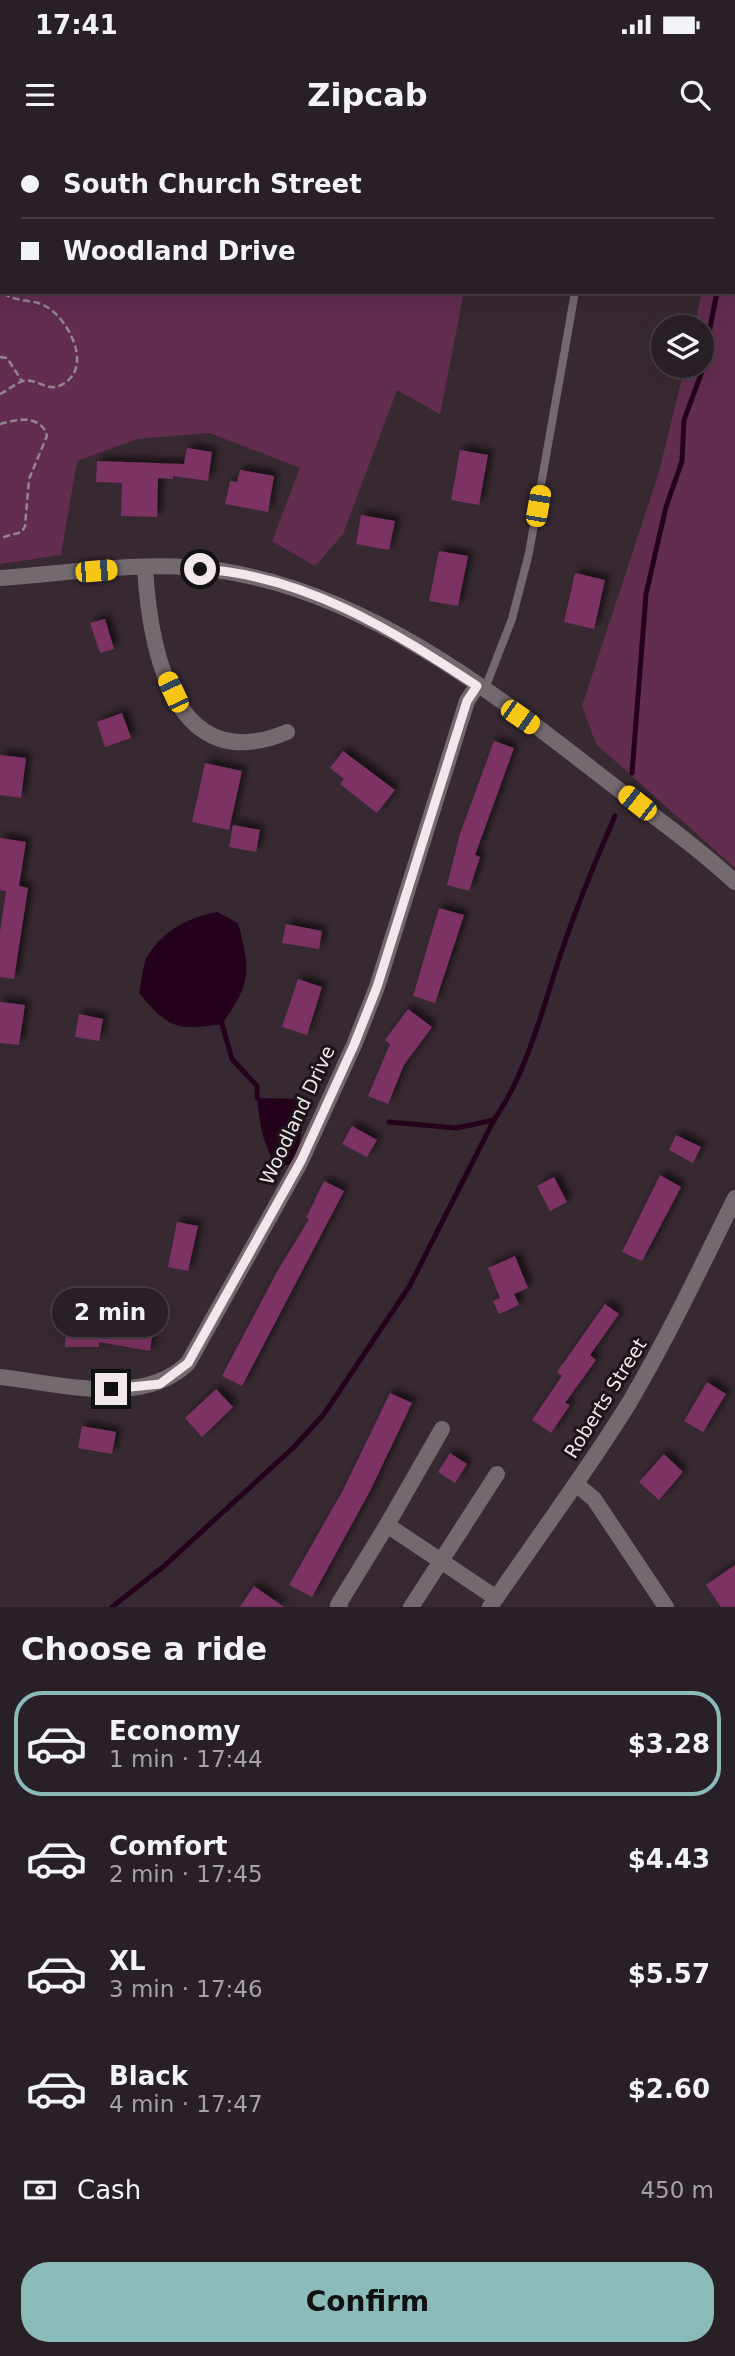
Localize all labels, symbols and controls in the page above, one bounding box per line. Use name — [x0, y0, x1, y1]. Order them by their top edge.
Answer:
text: 17:41 — [35, 10, 118, 40]
icon: menu — [21, 76, 59, 114]
text: Zipcab — [307, 76, 428, 114]
icon: search — [676, 76, 714, 114]
text: South Church Street — [63, 169, 362, 199]
text: Woodland Drive — [63, 236, 296, 266]
map controls — [651, 315, 714, 378]
button: layers — [651, 315, 714, 378]
car — [525, 483, 552, 529]
route start — [184, 553, 216, 585]
car — [75, 559, 118, 583]
car — [155, 669, 192, 715]
car — [497, 696, 544, 738]
car — [614, 782, 661, 824]
street label: Woodland Drive — [255, 1042, 339, 1188]
callout: 2 min — [53, 1288, 169, 1336]
text: 2 min — [74, 1299, 146, 1325]
street label: Roberts Street — [559, 1334, 651, 1462]
route end — [95, 1373, 127, 1405]
text: Choose a ride — [21, 1630, 267, 1668]
icon: car — [25, 1712, 88, 1775]
text: Economy — [109, 1716, 240, 1746]
text: $3.28 — [628, 1729, 710, 1759]
text: 1 min · 17:44 — [109, 1746, 263, 1772]
icon: car — [25, 1827, 88, 1890]
text: Comfort — [109, 1831, 227, 1861]
text: $4.43 — [628, 1844, 710, 1874]
text: 2 min · 17:45 — [109, 1861, 263, 1887]
icon: car — [25, 1942, 88, 2005]
text: XL — [109, 1946, 146, 1976]
text: $5.57 — [628, 1959, 710, 1989]
text: 3 min · 17:46 — [109, 1976, 263, 2002]
icon: car — [25, 2057, 88, 2120]
text: Black — [109, 2061, 188, 2091]
text: $2.60 — [628, 2074, 710, 2104]
text: 4 min · 17:47 — [109, 2091, 263, 2117]
icon: cash — [21, 2171, 59, 2209]
text: Cash — [77, 2175, 141, 2205]
text: 450 m — [640, 2177, 714, 2203]
button: Confirm — [21, 2262, 714, 2342]

